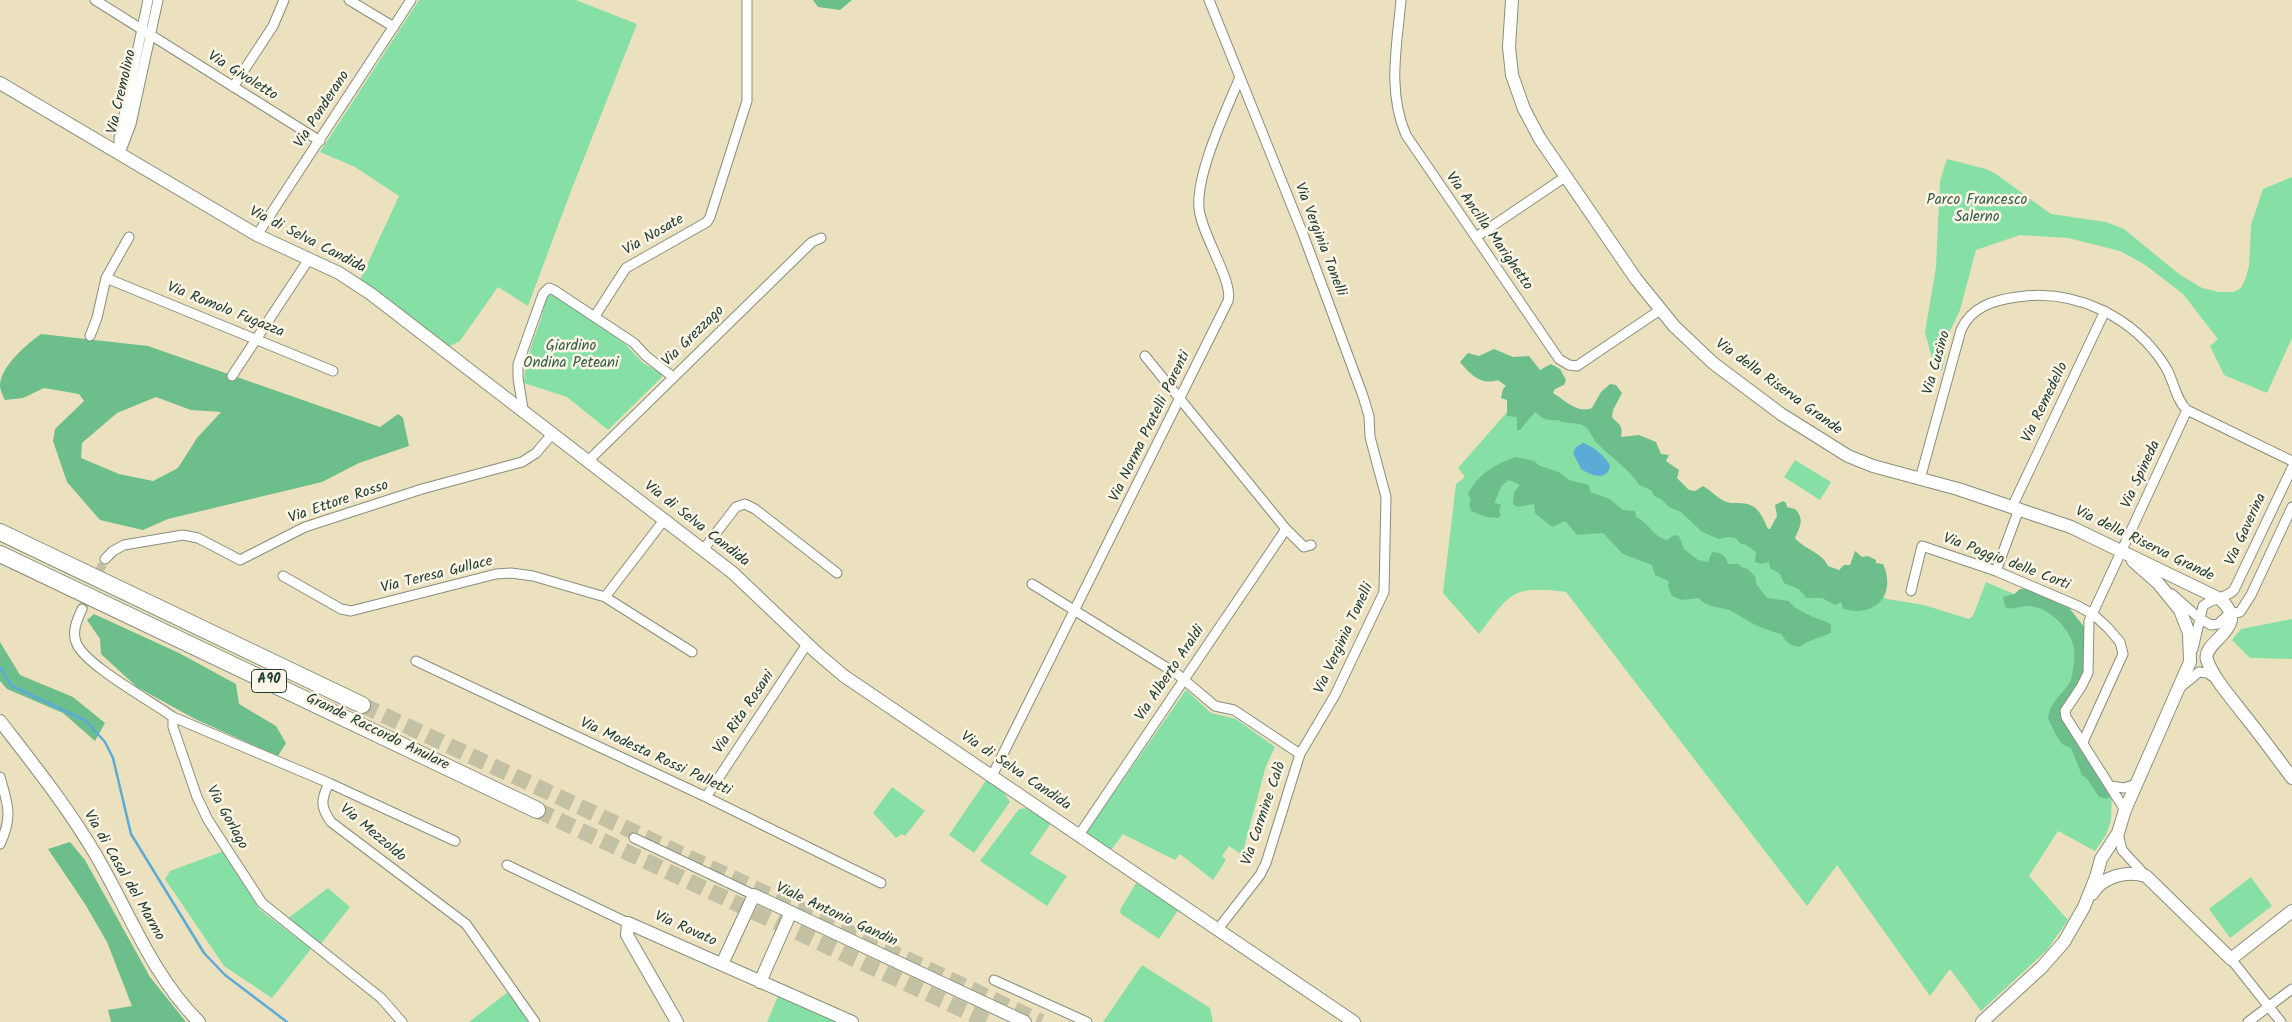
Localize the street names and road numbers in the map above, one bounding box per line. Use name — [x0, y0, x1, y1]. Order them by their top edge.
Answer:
street label: Via Cremolino — [105, 48, 141, 136]
street label: Via Givoletto — [204, 48, 280, 106]
street label: Via Ponderano — [291, 68, 355, 152]
street label: Via Ancilla Marighetto — [1440, 169, 1536, 295]
street label: Via Verginia Tonelli — [1289, 181, 1349, 299]
street label: Via di Selva Candida — [245, 204, 369, 278]
street label: Via Nosate — [620, 211, 688, 261]
street label: Via Romolo Fugazza — [164, 279, 286, 343]
street label: Via Grezzago — [659, 303, 729, 371]
street label: Via Cusino — [1920, 329, 1956, 397]
street label: Via della Riserva Grande — [1711, 336, 1845, 440]
street label: Via Norma Pratelli Parenti — [1107, 349, 1195, 505]
street label: Via Remedello — [2019, 360, 2073, 446]
street label: Via Spineda — [2119, 438, 2165, 512]
street label: Via Ettore Rosso — [287, 477, 391, 529]
street label: Via di Selva Candida — [640, 478, 752, 572]
street label: Via Gaverina — [2222, 491, 2272, 569]
street label: Via della Riserva Grande — [2072, 503, 2216, 587]
street label: Via Poggio delle Corti — [1940, 530, 2072, 596]
street label: Via Teresa Gullace — [379, 553, 495, 599]
street label: Via Verginia Tonelli — [1311, 581, 1379, 697]
street label: Via Alberto Araldi — [1132, 623, 1210, 725]
street label: Via Rita Rosani — [711, 668, 779, 758]
road number: A90 — [252, 669, 286, 692]
street label: Grande Raccordo Anulare — [302, 690, 452, 776]
street label: Via Modesta Rossi Palletti — [576, 715, 734, 801]
street label: Via di Selva Candida — [956, 728, 1074, 816]
street label: Via Carmine Calò — [1239, 760, 1291, 868]
street label: Via Gorlago — [201, 783, 251, 853]
street label: Via Mezzoldo — [335, 801, 409, 867]
street label: Via di Casal del Marmo — [78, 808, 168, 944]
street label: Viale Antonio Gandin — [772, 880, 900, 952]
street label: Via Rovato — [651, 908, 719, 952]

